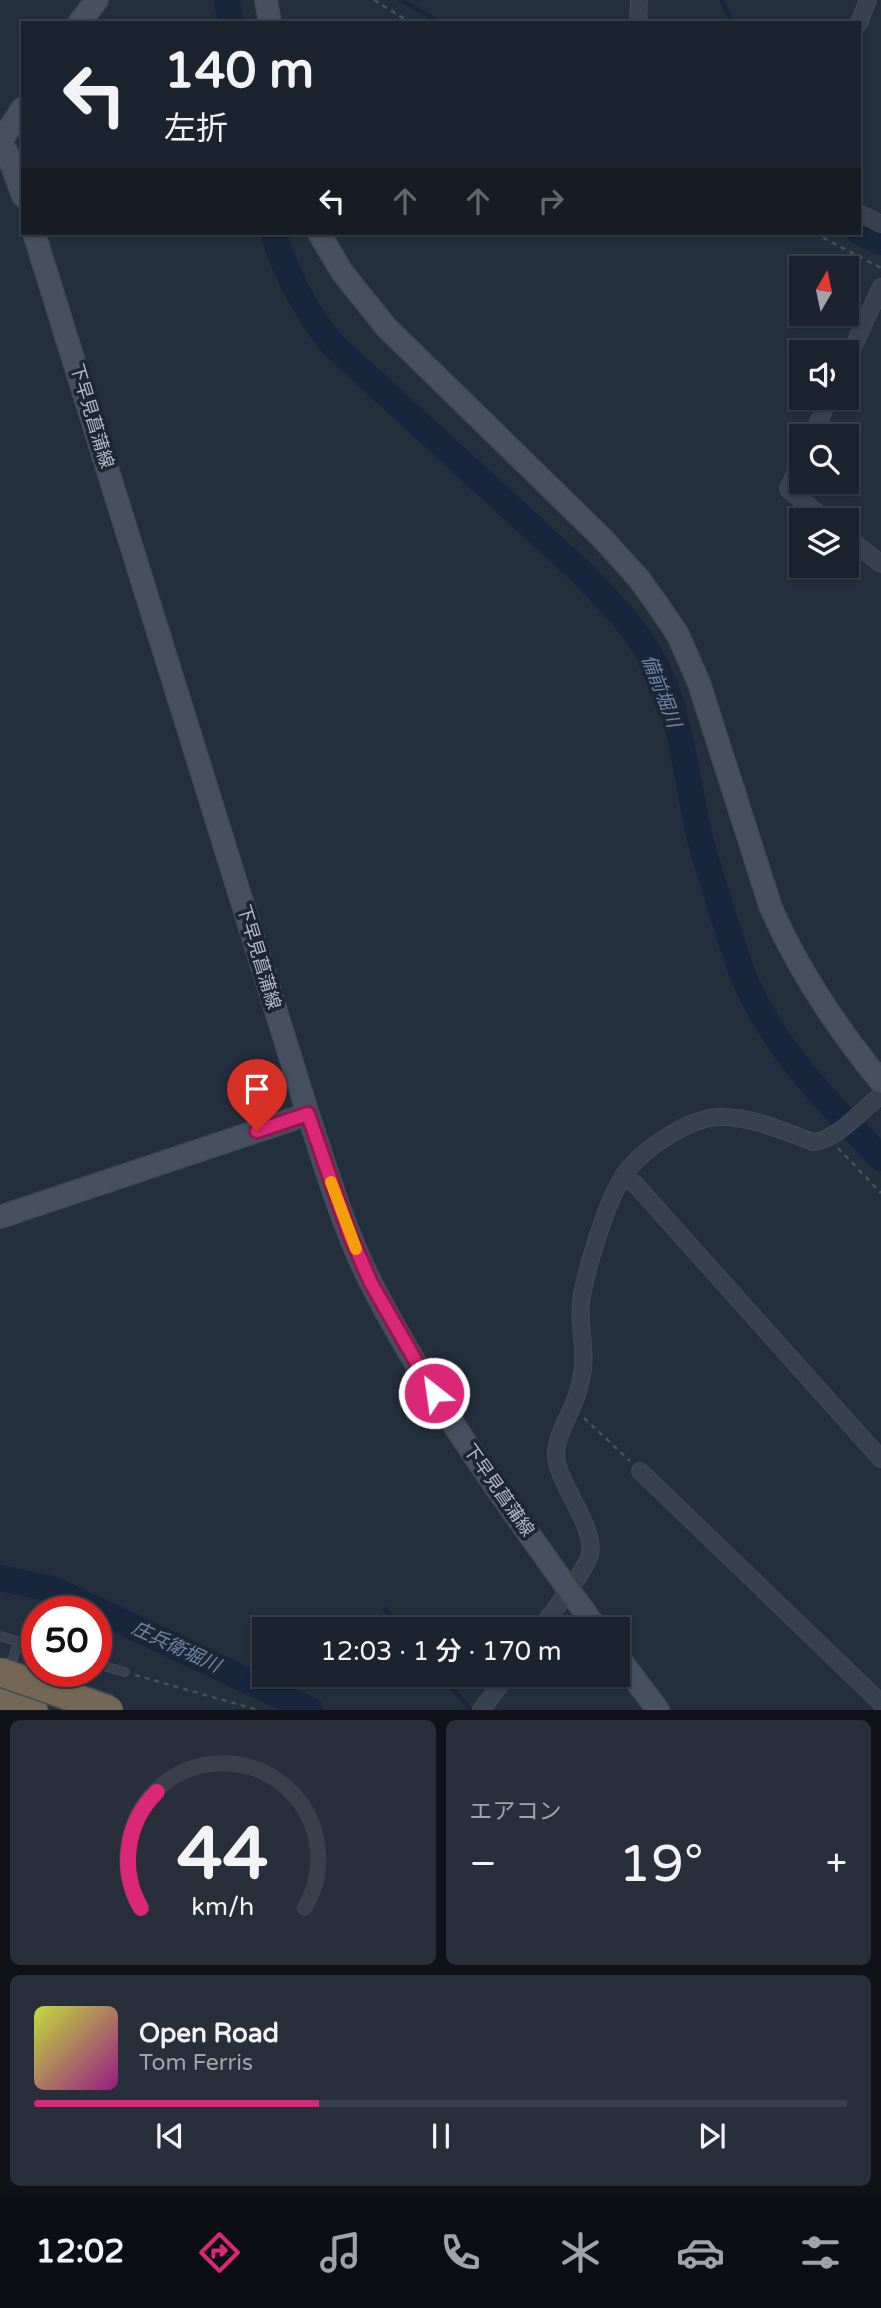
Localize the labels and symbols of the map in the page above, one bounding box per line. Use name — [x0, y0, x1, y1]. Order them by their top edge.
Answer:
north arrow — [789, 256, 859, 326]
street label: 下早見菖蒲線 — [66, 361, 118, 471]
water label: 備前堀川 — [637, 652, 686, 732]
street label: 下早見菖蒲線 — [233, 902, 285, 1012]
pin — [227, 1059, 287, 1131]
position arrow — [397, 1356, 471, 1430]
street label: 下早見菖蒲線 — [459, 1439, 539, 1541]
speed limit sign: 50 — [21, 1596, 112, 1687]
water label: 庄兵衛堀川 — [128, 1617, 226, 1678]

